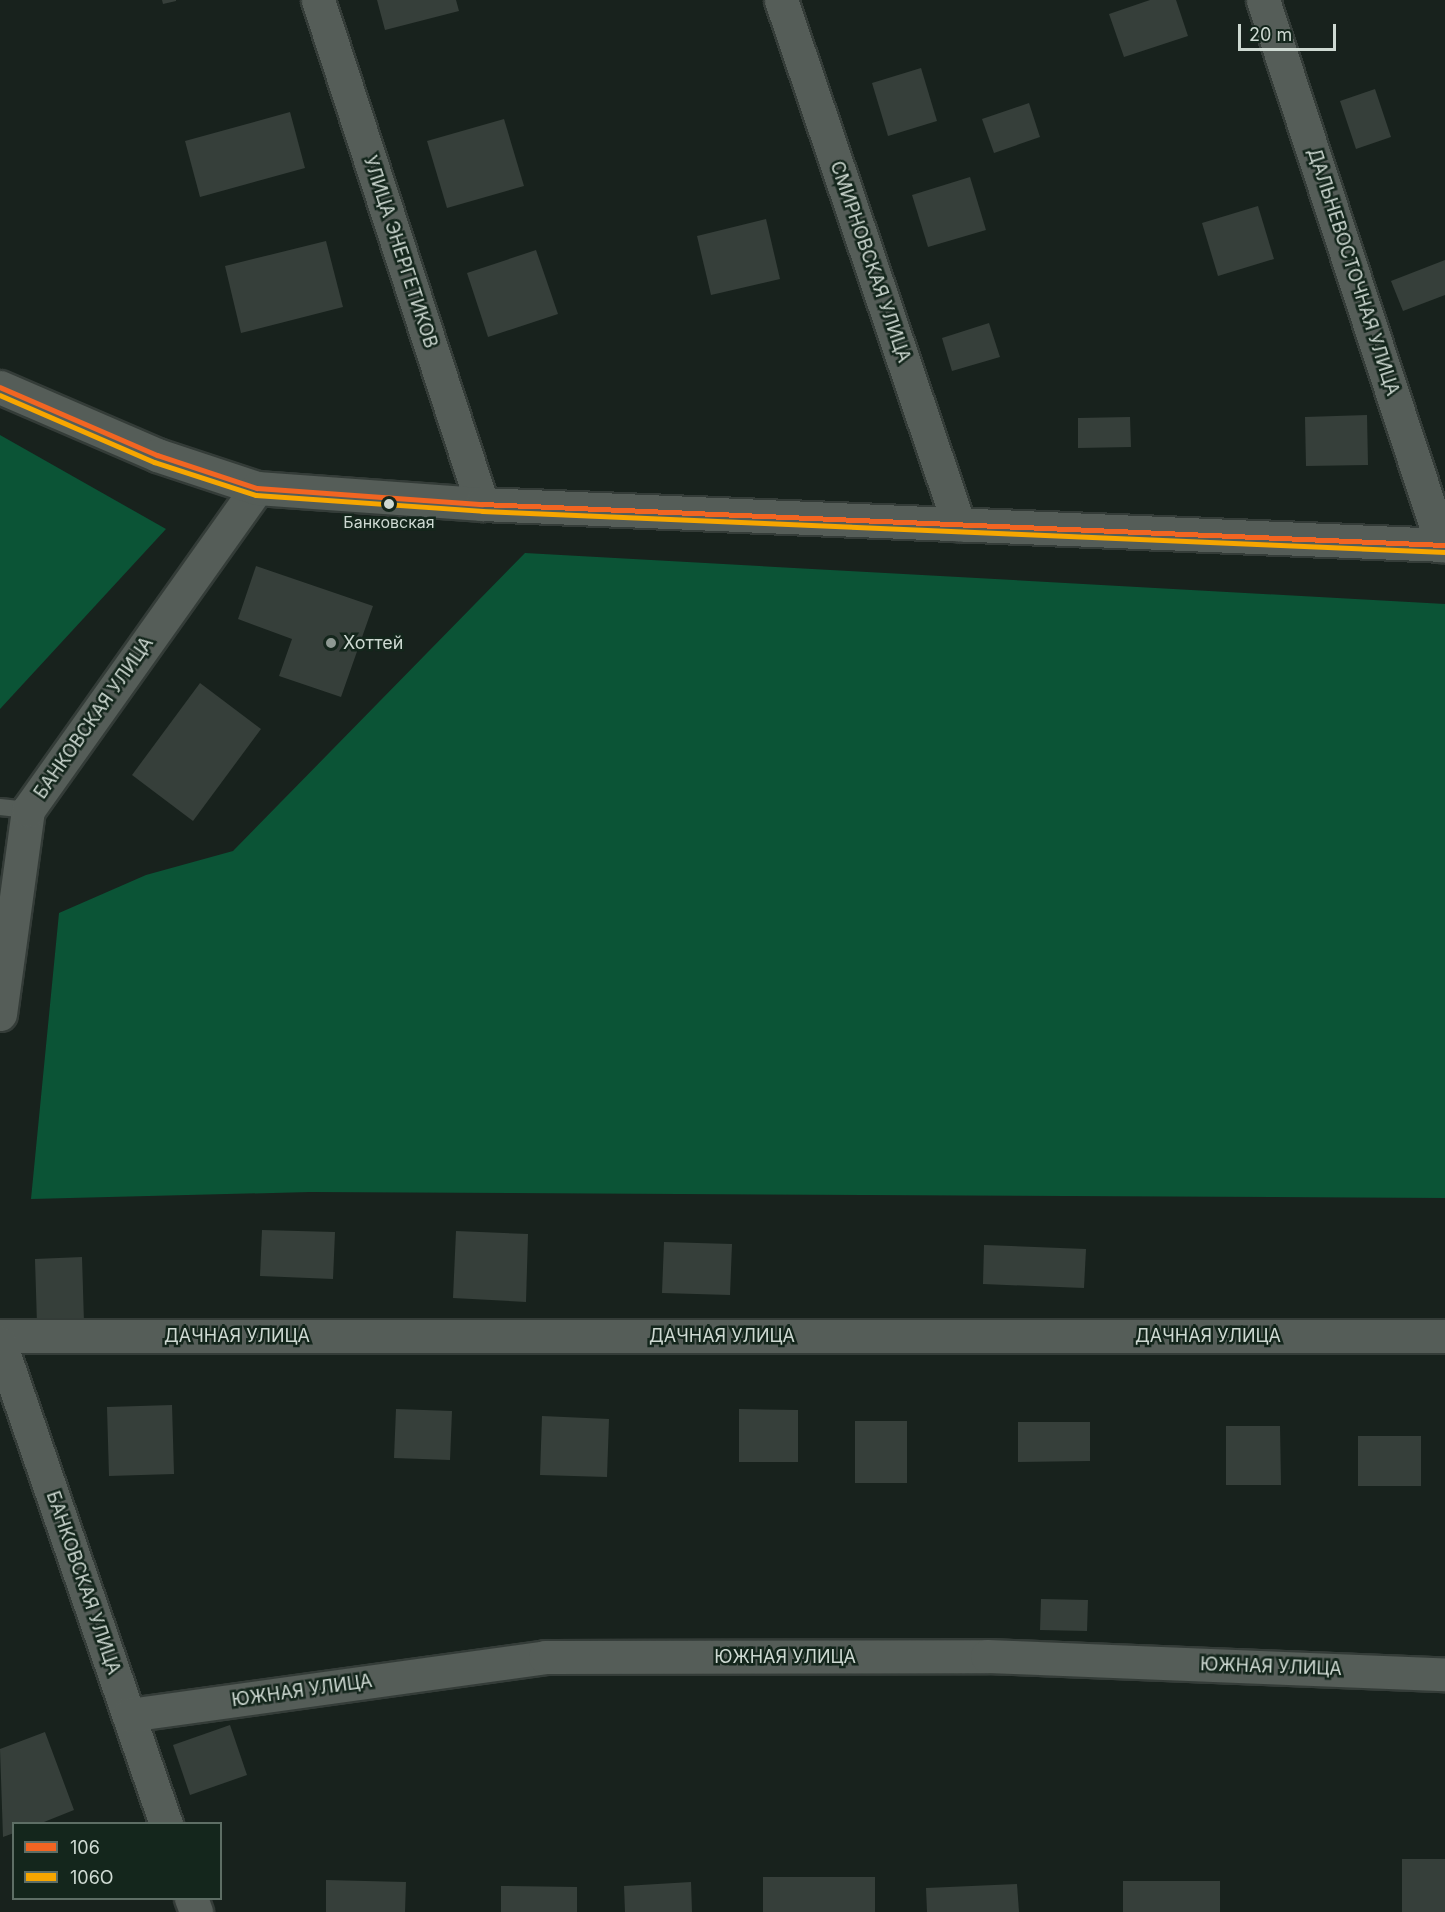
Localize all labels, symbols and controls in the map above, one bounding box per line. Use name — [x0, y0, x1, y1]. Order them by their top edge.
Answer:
scale bar — [1241, 12, 1338, 50]
text: 20 m — [1249, 24, 1292, 45]
street label: ДАЛЬНЕВОСТОЧНАЯ УЛИЦА — [1303, 146, 1403, 398]
street label: УЛИЦА ЭНЕРГЕТИКОВ — [359, 153, 441, 351]
street label: СМИРНОВСКАЯ УЛИЦА — [825, 159, 915, 365]
marker: Банковская — [383, 498, 395, 510]
place label: Банковская — [343, 512, 435, 532]
place label: Хоттей — [343, 632, 403, 654]
street label: БАНКОВСКАЯ УЛИЦА — [30, 633, 158, 803]
marker: Хоттей — [324, 636, 338, 650]
street label: ДАЧНАЯ УЛИЦА — [164, 1325, 310, 1347]
street label: ДАЧНАЯ УЛИЦА — [649, 1325, 795, 1347]
street label: ДАЧНАЯ УЛИЦА — [1135, 1325, 1281, 1347]
street label: БАНКОВСКАЯ УЛИЦА — [41, 1488, 125, 1678]
street label: ЮЖНАЯ УЛИЦА — [714, 1646, 856, 1668]
street label: ЮЖНАЯ УЛИЦА — [1200, 1654, 1342, 1680]
street label: ЮЖНАЯ УЛИЦА — [230, 1670, 374, 1712]
legend — [12, 1822, 222, 1900]
text: 106 — [70, 1837, 100, 1858]
text: 106О — [70, 1867, 114, 1888]

